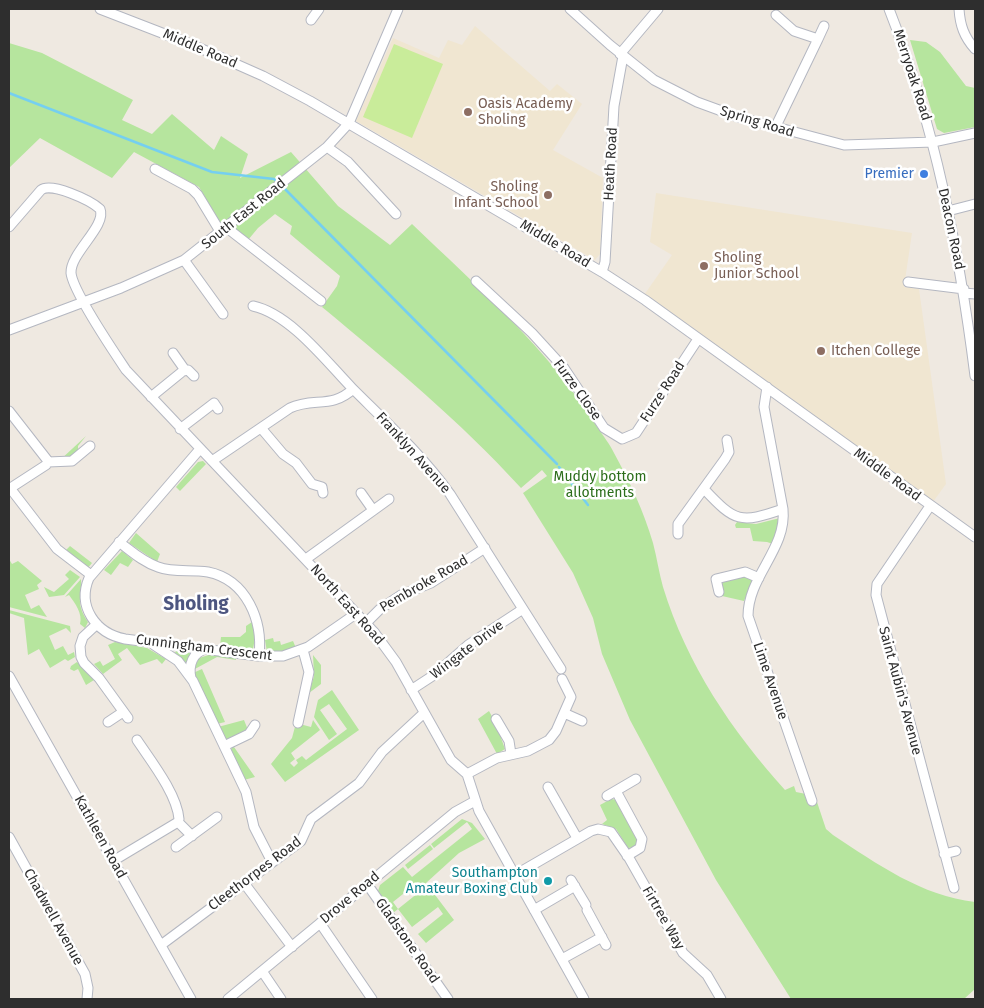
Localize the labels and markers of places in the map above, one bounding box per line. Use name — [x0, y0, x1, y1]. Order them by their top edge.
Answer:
place label: Oasis Academy Sholing — [478, 96, 573, 128]
marker: Oasis Academy Sholing — [462, 106, 474, 118]
place label: Premier — [865, 166, 914, 182]
marker: Premier — [918, 168, 930, 180]
place label: Sholing Infant School — [454, 179, 538, 212]
marker: Sholing Infant School — [542, 189, 554, 201]
place label: Sholing Junior School — [714, 250, 799, 282]
marker: Sholing Junior School — [698, 260, 710, 272]
place label: Itchen College — [831, 343, 921, 359]
marker: Itchen College — [815, 345, 827, 357]
place label: Southampton Amateur Boxing Club — [406, 865, 538, 898]
marker: Southampton Amateur Boxing Club — [542, 875, 554, 887]

